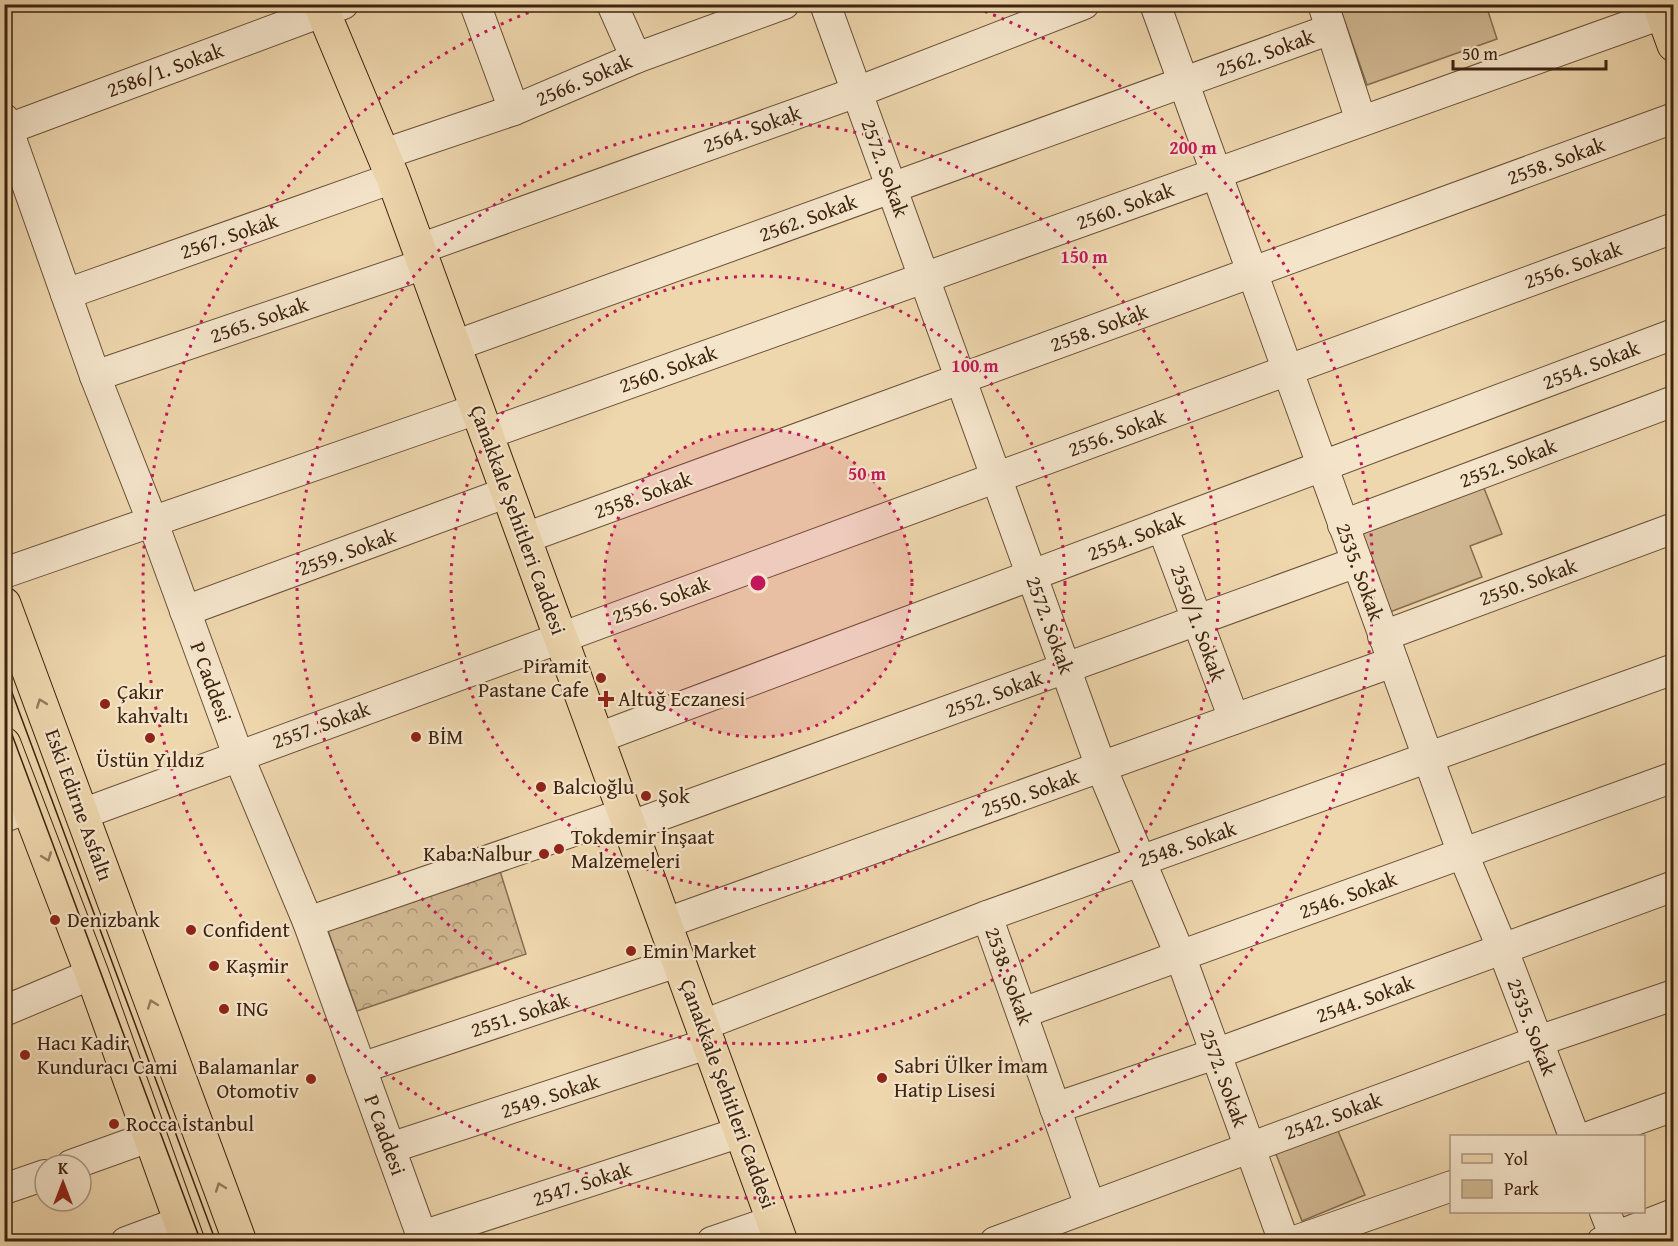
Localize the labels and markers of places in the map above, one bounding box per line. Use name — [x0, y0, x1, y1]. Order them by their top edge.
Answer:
centre of rings — [748, 573, 768, 593]
place label: Piramit Pastane Cafe — [478, 650, 590, 705]
marker: Piramit Pastane Cafe — [594, 671, 608, 685]
place label: Çakır kahvaltı — [117, 676, 189, 731]
place label: Altuğ Eczanesi — [618, 683, 746, 714]
marker: Altuğ Eczanesi — [599, 692, 613, 706]
marker: Çakır kahvaltı — [98, 697, 112, 711]
place label: BİM — [428, 721, 464, 752]
marker: BİM — [409, 730, 423, 744]
marker: Üstün Yıldız — [143, 731, 157, 745]
place label: Üstün Yıldız — [96, 744, 204, 775]
place label: Balcıoğlu — [553, 771, 635, 802]
marker: Balcıoğlu — [534, 780, 548, 794]
place label: Şok — [658, 780, 690, 811]
marker: Şok — [639, 789, 653, 803]
place label: Tokdemir İnşaat Malzemeleri — [571, 821, 715, 876]
place label: Kaba:Nalbur — [423, 838, 532, 869]
marker: Tokdemir İnşaat Malzemeleri — [552, 842, 566, 856]
marker: Kaba:Nalbur — [537, 847, 551, 861]
place label: Denizbank — [67, 904, 160, 935]
marker: Denizbank — [48, 913, 62, 927]
place label: Confident — [203, 914, 290, 945]
marker: Confident — [184, 923, 198, 937]
place label: Emin Market — [643, 935, 757, 966]
marker: Emin Market — [624, 944, 638, 958]
place label: Kaşmir — [226, 950, 289, 981]
marker: Kaşmir — [207, 959, 221, 973]
place label: ING — [236, 993, 269, 1024]
marker: ING — [217, 1002, 231, 1016]
place label: Hacı Kadir Kunduracı Cami — [37, 1027, 178, 1082]
marker: Hacı Kadir Kunduracı Cami — [18, 1048, 32, 1062]
place label: Sabri Ülker İmam Hatip Lisesi — [894, 1050, 1048, 1105]
place label: Balamanlar Otomotiv — [198, 1051, 300, 1106]
marker: Sabri Ülker İmam Hatip Lisesi — [875, 1071, 889, 1085]
marker: Balamanlar Otomotiv — [304, 1072, 318, 1086]
place label: Rocca İstanbul — [126, 1108, 254, 1139]
marker: Rocca İstanbul — [107, 1117, 121, 1131]

